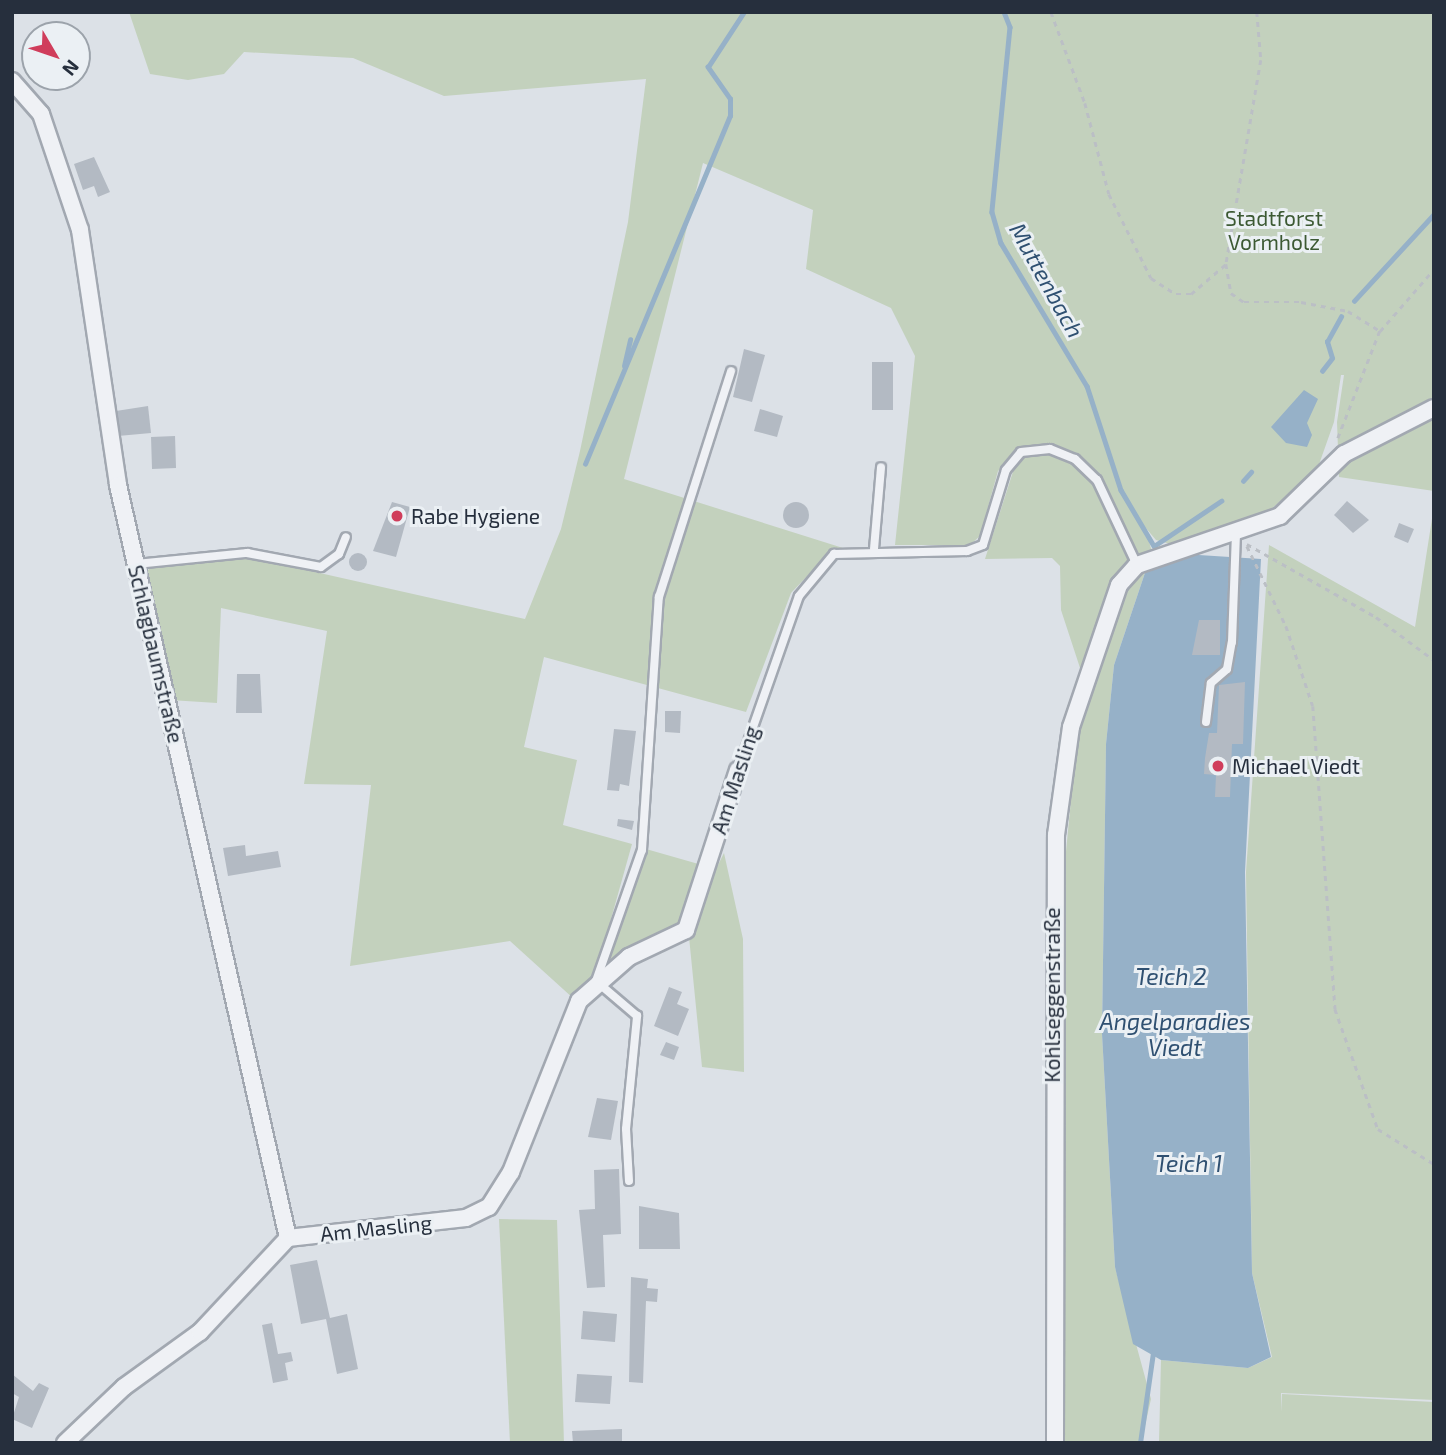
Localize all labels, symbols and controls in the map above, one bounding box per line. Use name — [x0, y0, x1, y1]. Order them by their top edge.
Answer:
north arrow — [21, 21, 91, 91]
text: N — [58, 56, 84, 81]
park label: Stadtforst Vormholz — [1225, 205, 1323, 255]
water label: Muttenbach — [1004, 218, 1090, 342]
place label: Rabe Hygiene — [411, 503, 540, 529]
marker: Rabe Hygiene — [389, 508, 405, 524]
street label: Schlagbaumstraße — [123, 563, 189, 745]
street label: Am Masling — [706, 723, 764, 837]
place label: Michael Viedt — [1232, 753, 1361, 779]
marker: Michael Viedt — [1210, 758, 1226, 774]
street label: Kohlseggenstraße — [1039, 907, 1065, 1083]
water label: Teich 2 — [1135, 962, 1207, 990]
water label: Angelparadies Viedt — [1099, 1007, 1251, 1061]
water label: Teich 1 — [1155, 1149, 1223, 1177]
street label: Am Masling — [319, 1210, 433, 1246]

